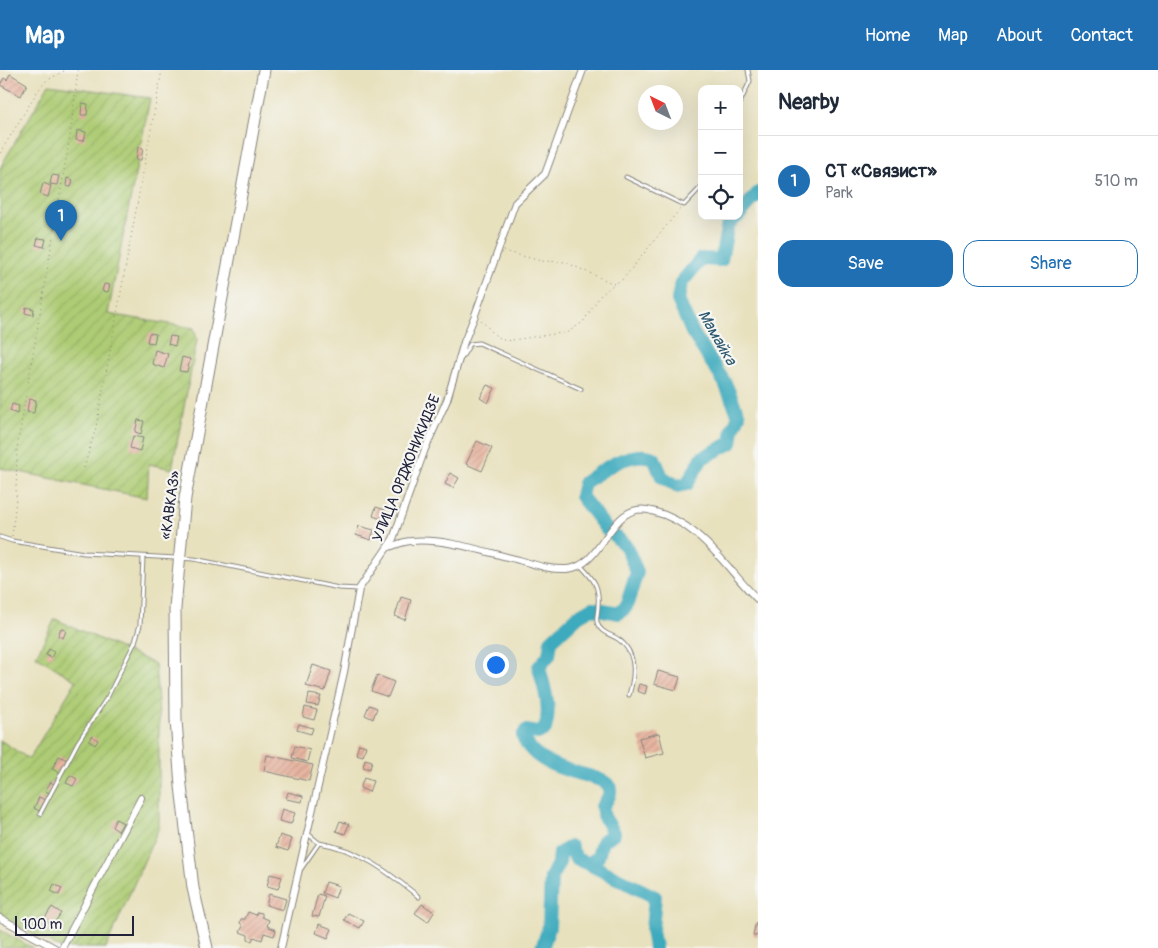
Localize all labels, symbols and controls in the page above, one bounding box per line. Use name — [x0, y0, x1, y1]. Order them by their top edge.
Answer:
text: Map — [25, 21, 65, 50]
text: Home — [865, 24, 910, 47]
text: Map — [938, 24, 968, 47]
text: About — [996, 24, 1042, 47]
text: Contact — [1070, 24, 1133, 47]
north arrow — [638, 85, 683, 130]
map controls — [698, 85, 743, 220]
button: + — [698, 85, 743, 130]
text: Nearby — [778, 89, 839, 116]
button: − — [698, 130, 743, 175]
text: СТ «Связист» — [825, 159, 937, 183]
text: 1 — [791, 171, 797, 191]
text: 510 m — [1094, 171, 1138, 191]
button: locate — [698, 175, 743, 220]
text: Park — [825, 183, 853, 203]
pin: 1 — [45, 200, 77, 241]
button: Save — [778, 240, 953, 287]
button: Share — [963, 240, 1138, 287]
water label: Мамайка — [693, 306, 742, 370]
street label: УЛИЦА ОРДЖОНИКИДЗЕ — [368, 392, 445, 545]
street label: «КАВКАЗ» — [156, 469, 185, 541]
your location — [483, 652, 509, 678]
scale bar — [15, 913, 134, 936]
text: 100 m — [22, 916, 62, 933]

